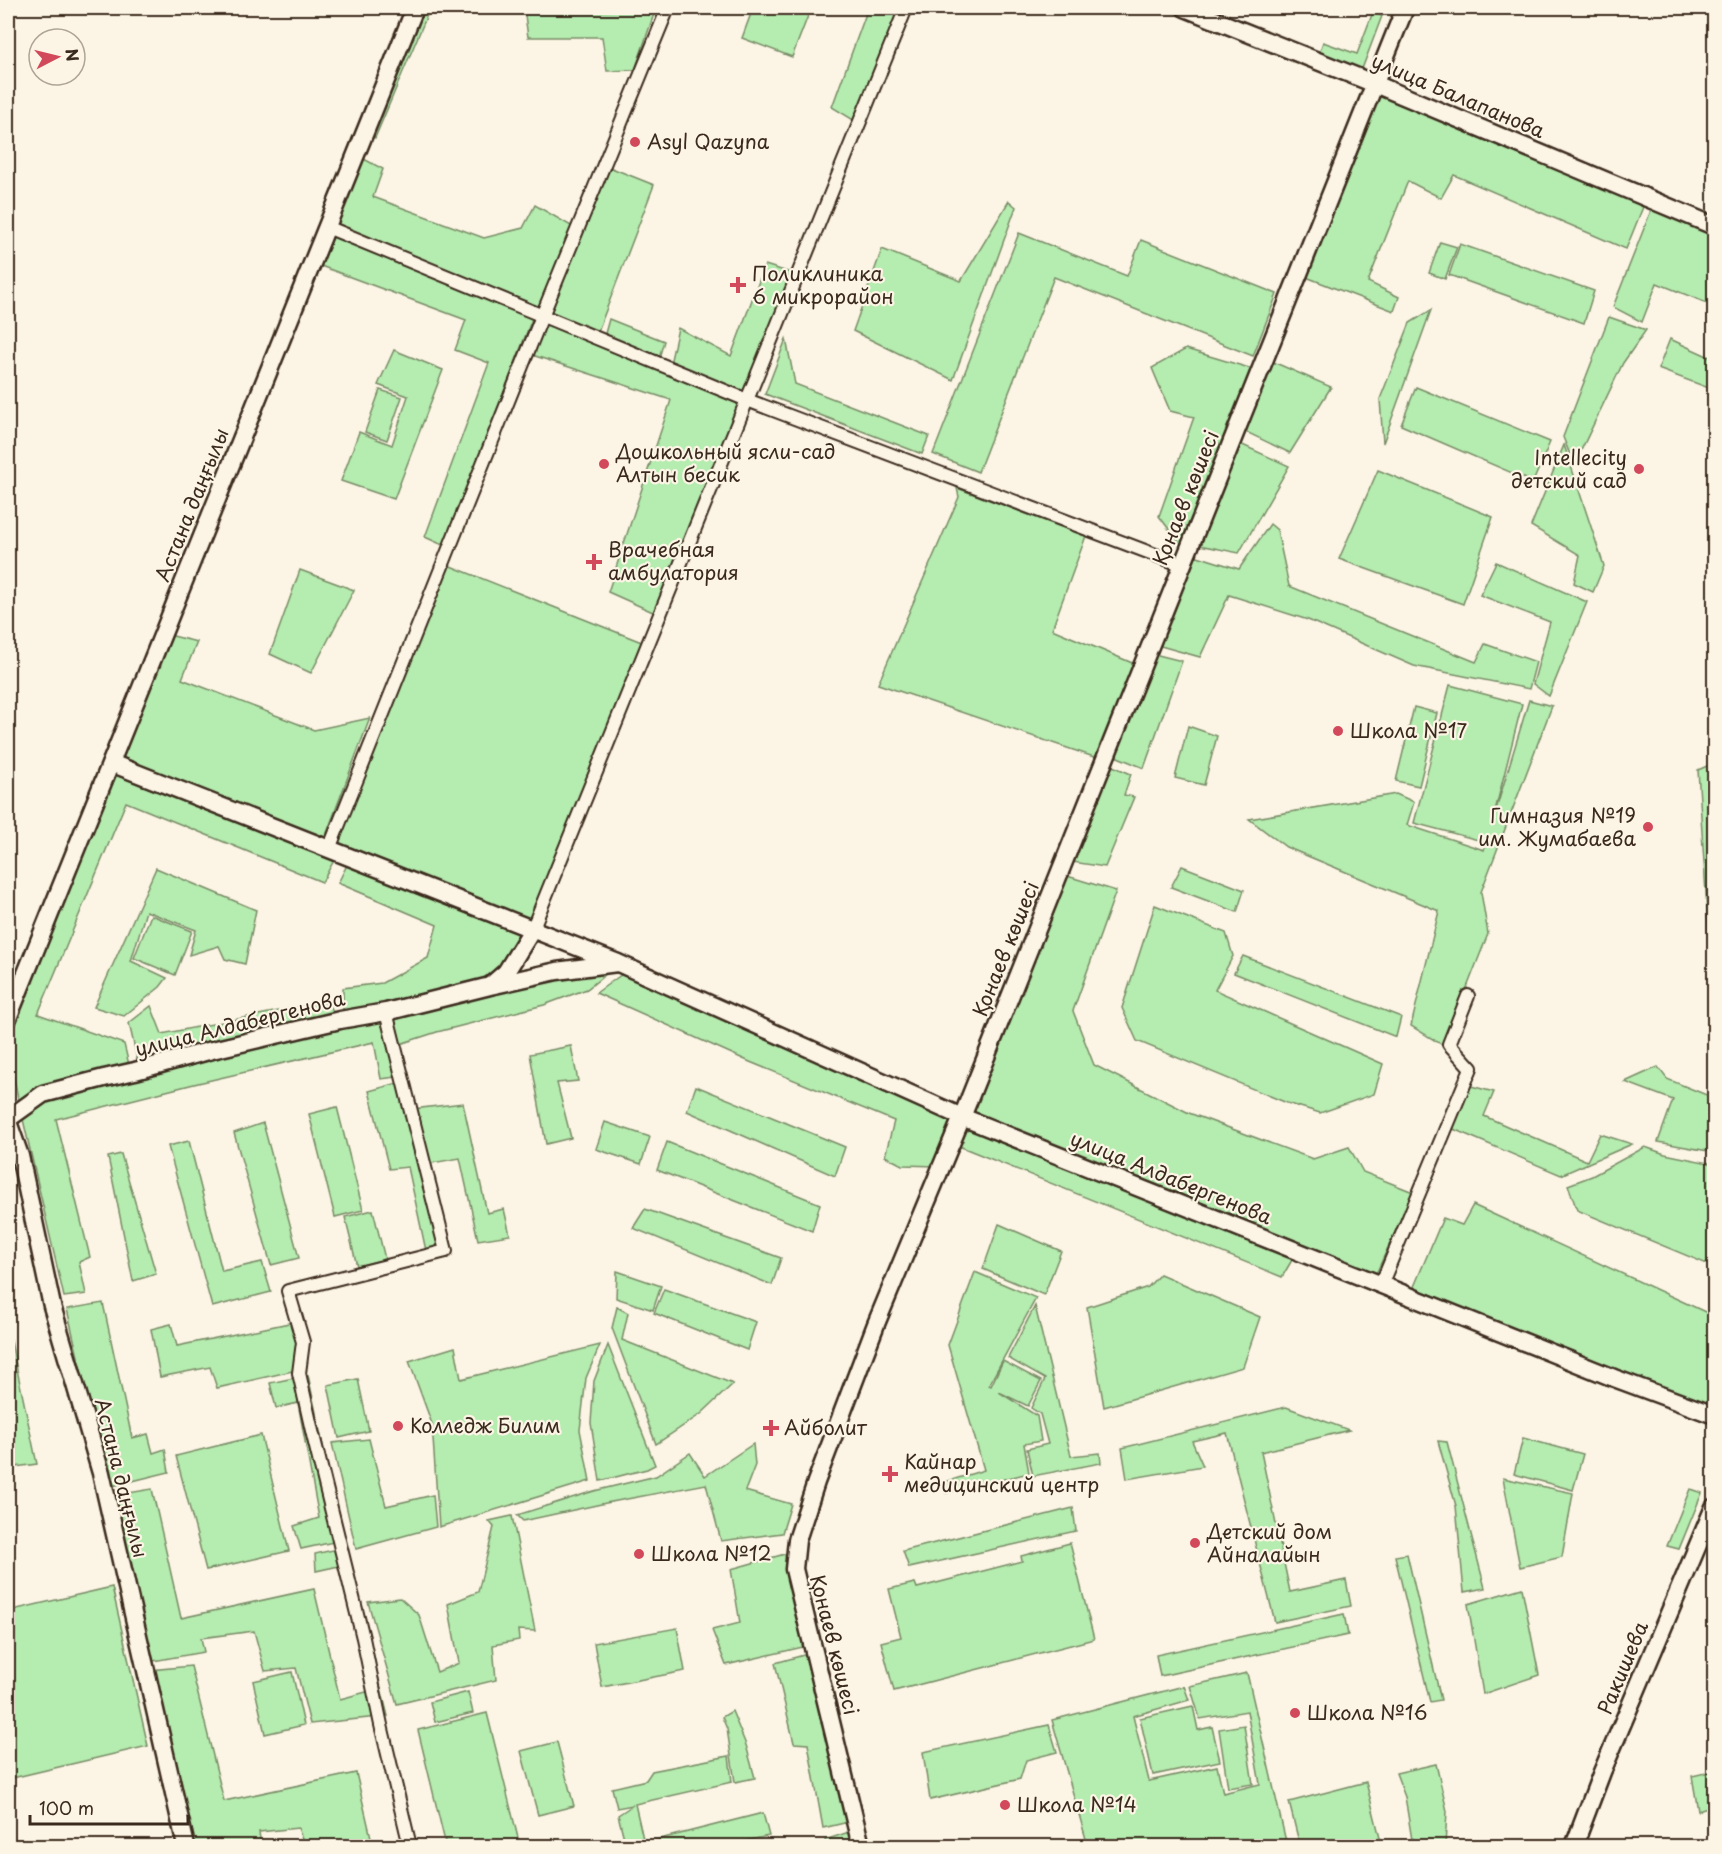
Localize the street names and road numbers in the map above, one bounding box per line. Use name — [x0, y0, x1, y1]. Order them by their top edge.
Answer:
street label: улица Балапанова — [1367, 45, 1550, 145]
street label: Астана даңғылы — [147, 423, 236, 586]
street label: Қонаев көшесі — [1144, 426, 1226, 570]
street label: Қонаев көшесі — [964, 877, 1046, 1021]
street label: улица Алдабергенова — [132, 982, 348, 1064]
street label: улица Алдабергенова — [1066, 1123, 1277, 1231]
street label: Астана даңғылы — [88, 1395, 156, 1561]
street label: Қонаев көшесі — [803, 1572, 867, 1718]
street label: Ракишева — [1589, 1616, 1655, 1719]

